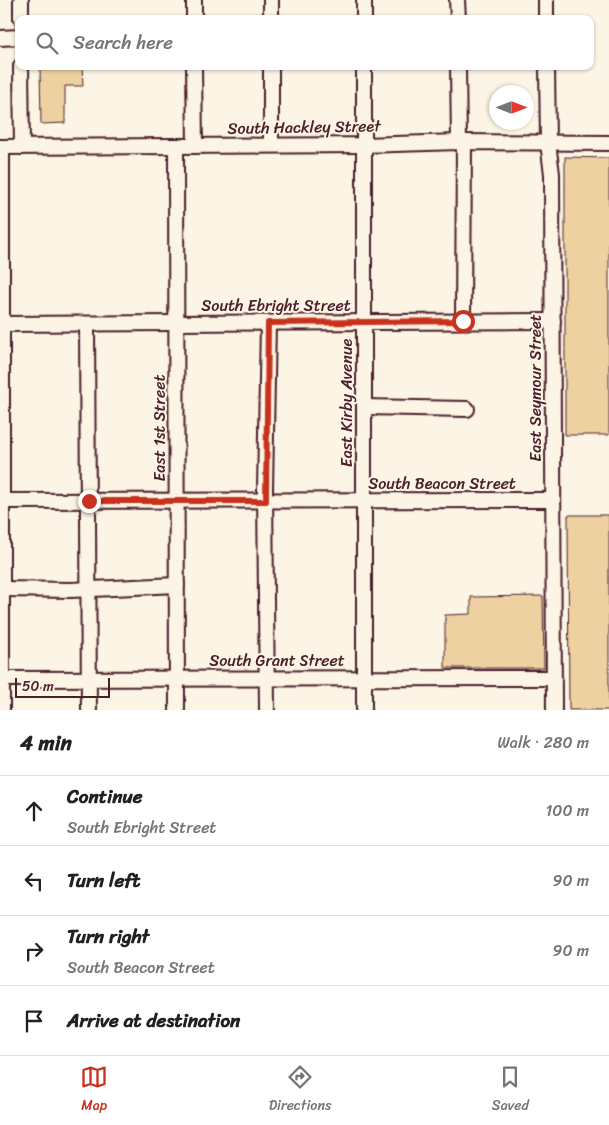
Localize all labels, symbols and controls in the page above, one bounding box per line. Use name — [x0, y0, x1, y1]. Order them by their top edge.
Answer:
search box — [15, 15, 594, 70]
text: Search here — [73, 26, 173, 59]
icon: search — [33, 29, 61, 57]
north arrow — [489, 85, 534, 130]
street label: South Hackley Street — [227, 111, 381, 143]
street label: South Ebright Street — [201, 291, 351, 320]
route start — [452, 310, 475, 333]
street label: East Seymour Street — [521, 314, 550, 462]
street label: East Kirby Avenue — [332, 338, 361, 467]
street label: East 1st Street — [145, 374, 174, 482]
street label: South Beacon Street — [368, 469, 516, 498]
route end — [78, 490, 101, 513]
street label: South Grant Street — [209, 646, 345, 675]
text: 50 m — [22, 674, 54, 699]
scale bar — [15, 675, 110, 698]
text: 4 min — [20, 724, 72, 762]
text: Walk · 280 m — [498, 728, 589, 757]
text: Continue — [67, 780, 143, 813]
text: 100 m — [545, 796, 589, 825]
icon: ahead — [20, 797, 48, 825]
text: South Ebright Street — [67, 813, 216, 842]
text: Turn left — [67, 864, 140, 897]
text: 90 m — [553, 866, 589, 895]
icon: left — [20, 867, 48, 895]
text: Turn right — [67, 920, 149, 953]
text: 90 m — [553, 936, 589, 965]
icon: right — [20, 937, 48, 965]
text: South Beacon Street — [67, 953, 215, 982]
text: Arrive at destination — [67, 1004, 240, 1037]
icon: arrive — [20, 1007, 48, 1035]
tab: Map — [80, 1063, 108, 1118]
tab: Directions — [269, 1063, 331, 1118]
tab: Saved — [492, 1063, 529, 1118]

